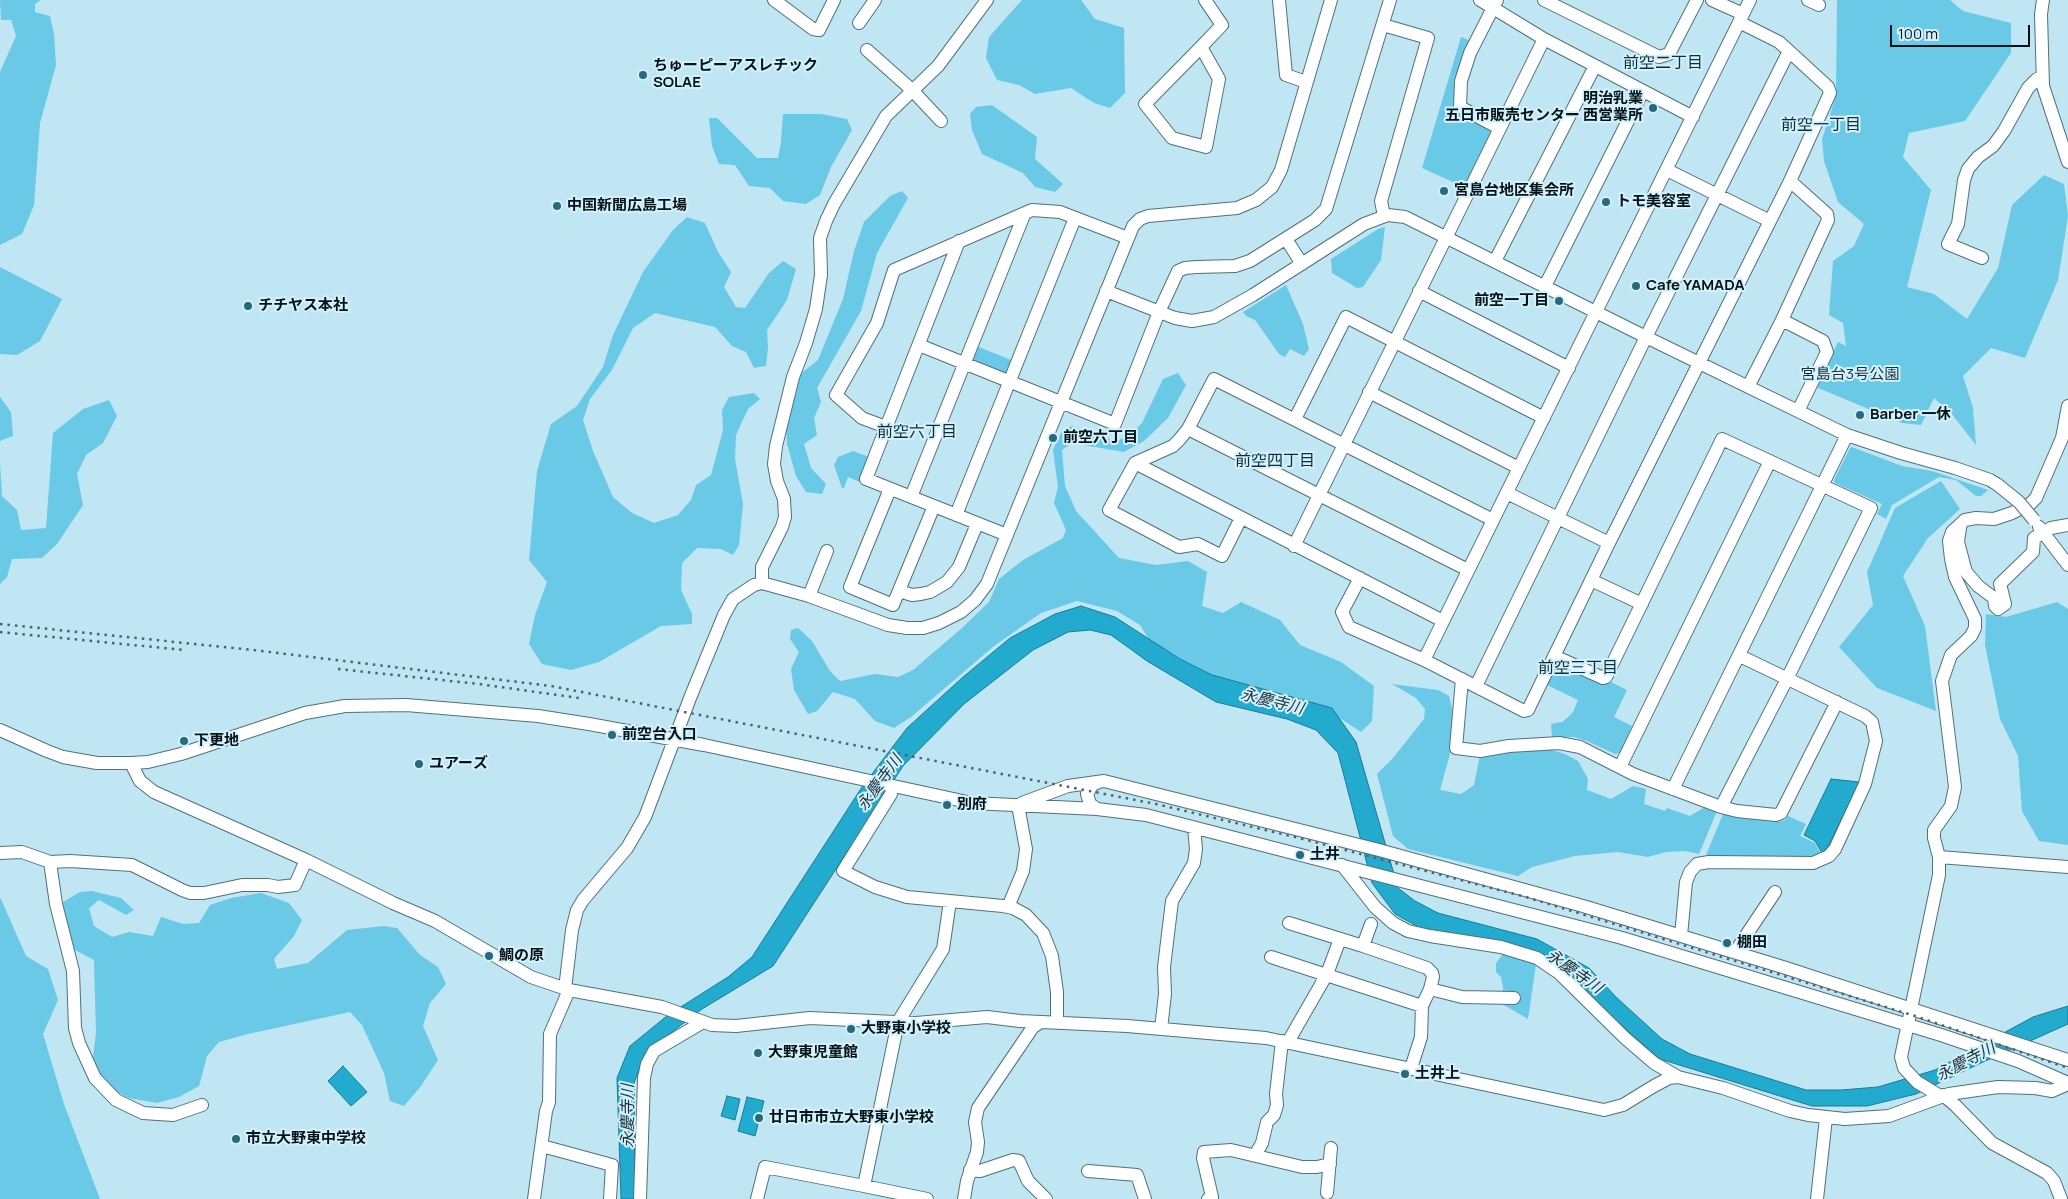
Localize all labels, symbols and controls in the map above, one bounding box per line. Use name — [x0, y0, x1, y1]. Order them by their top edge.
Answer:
scale bar — [1893, 15, 2033, 47]
text: 100 m — [1898, 23, 1938, 44]
district label: 前空二丁目 — [1623, 54, 1703, 74]
place label: ちゅーピーアスレチック SOLAE — [653, 57, 818, 92]
marker: ちゅーピーアスレチック SOLAE — [637, 69, 649, 81]
place label: 明治乳業 五日市販売センター 西営業所 — [1445, 90, 1643, 125]
marker: 明治乳業 五日市販売センター 西営業所 — [1647, 102, 1659, 114]
district label: 前空一丁目 — [1781, 116, 1861, 136]
place label: 宮島台地区集会所 — [1454, 182, 1574, 200]
marker: 宮島台地区集会所 — [1438, 185, 1450, 197]
place label: トモ美容室 — [1616, 193, 1691, 211]
marker: トモ美容室 — [1600, 196, 1612, 208]
place label: 中国新聞広島工場 — [567, 197, 687, 215]
marker: 中国新聞広島工場 — [551, 200, 563, 212]
place label: Cafe YAMADA — [1646, 277, 1744, 295]
marker: Cafe YAMADA — [1630, 280, 1642, 292]
place label: 前空一丁目 — [1474, 292, 1549, 310]
marker: 前空一丁目 — [1553, 295, 1565, 307]
place label: チチヤス本社 — [258, 297, 348, 315]
marker: チチヤス本社 — [242, 300, 254, 312]
park label: 宮島台3号公園 — [1801, 366, 1899, 384]
place label: Barber 一休 — [1870, 406, 1951, 424]
marker: Barber 一休 — [1854, 409, 1866, 421]
district label: 前空六丁目 — [877, 423, 957, 443]
place label: 前空六丁目 — [1063, 429, 1138, 447]
marker: 前空六丁目 — [1047, 432, 1059, 444]
district label: 前空四丁目 — [1235, 452, 1315, 472]
district label: 前空三丁目 — [1538, 659, 1618, 679]
water label: 永慶寺川 — [1239, 685, 1305, 719]
place label: 前空台入口 — [622, 726, 697, 744]
marker: 前空台入口 — [606, 729, 618, 741]
place label: 下更地 — [194, 732, 239, 750]
marker: 下更地 — [178, 735, 190, 747]
water label: 永慶寺川 — [853, 751, 907, 815]
place label: ユアーズ — [429, 755, 488, 773]
marker: ユアーズ — [413, 758, 425, 770]
place label: 別府 — [957, 796, 987, 814]
marker: 別府 — [941, 799, 953, 811]
place label: 土井 — [1310, 846, 1340, 864]
marker: 土井 — [1294, 849, 1306, 861]
place label: 棚田 — [1737, 934, 1767, 952]
marker: 棚田 — [1721, 937, 1733, 949]
water label: 永慶寺川 — [1542, 946, 1606, 998]
place label: 鯛の原 — [499, 947, 544, 965]
marker: 鯛の原 — [483, 950, 495, 962]
place label: 大野東小学校 — [861, 1020, 951, 1038]
marker: 大野東小学校 — [845, 1023, 857, 1035]
water label: 永慶寺川 — [1933, 1039, 1999, 1085]
place label: 大野東児童館 — [768, 1044, 858, 1062]
marker: 大野東児童館 — [752, 1047, 764, 1059]
place label: 土井上 — [1415, 1065, 1460, 1083]
marker: 土井上 — [1399, 1068, 1411, 1080]
water label: 永慶寺川 — [619, 1084, 639, 1148]
place label: 廿日市市立大野東小学校 — [769, 1109, 934, 1127]
marker: 廿日市市立大野東小学校 — [753, 1112, 765, 1124]
place label: 市立大野東中学校 — [246, 1130, 366, 1148]
marker: 市立大野東中学校 — [230, 1133, 242, 1145]

